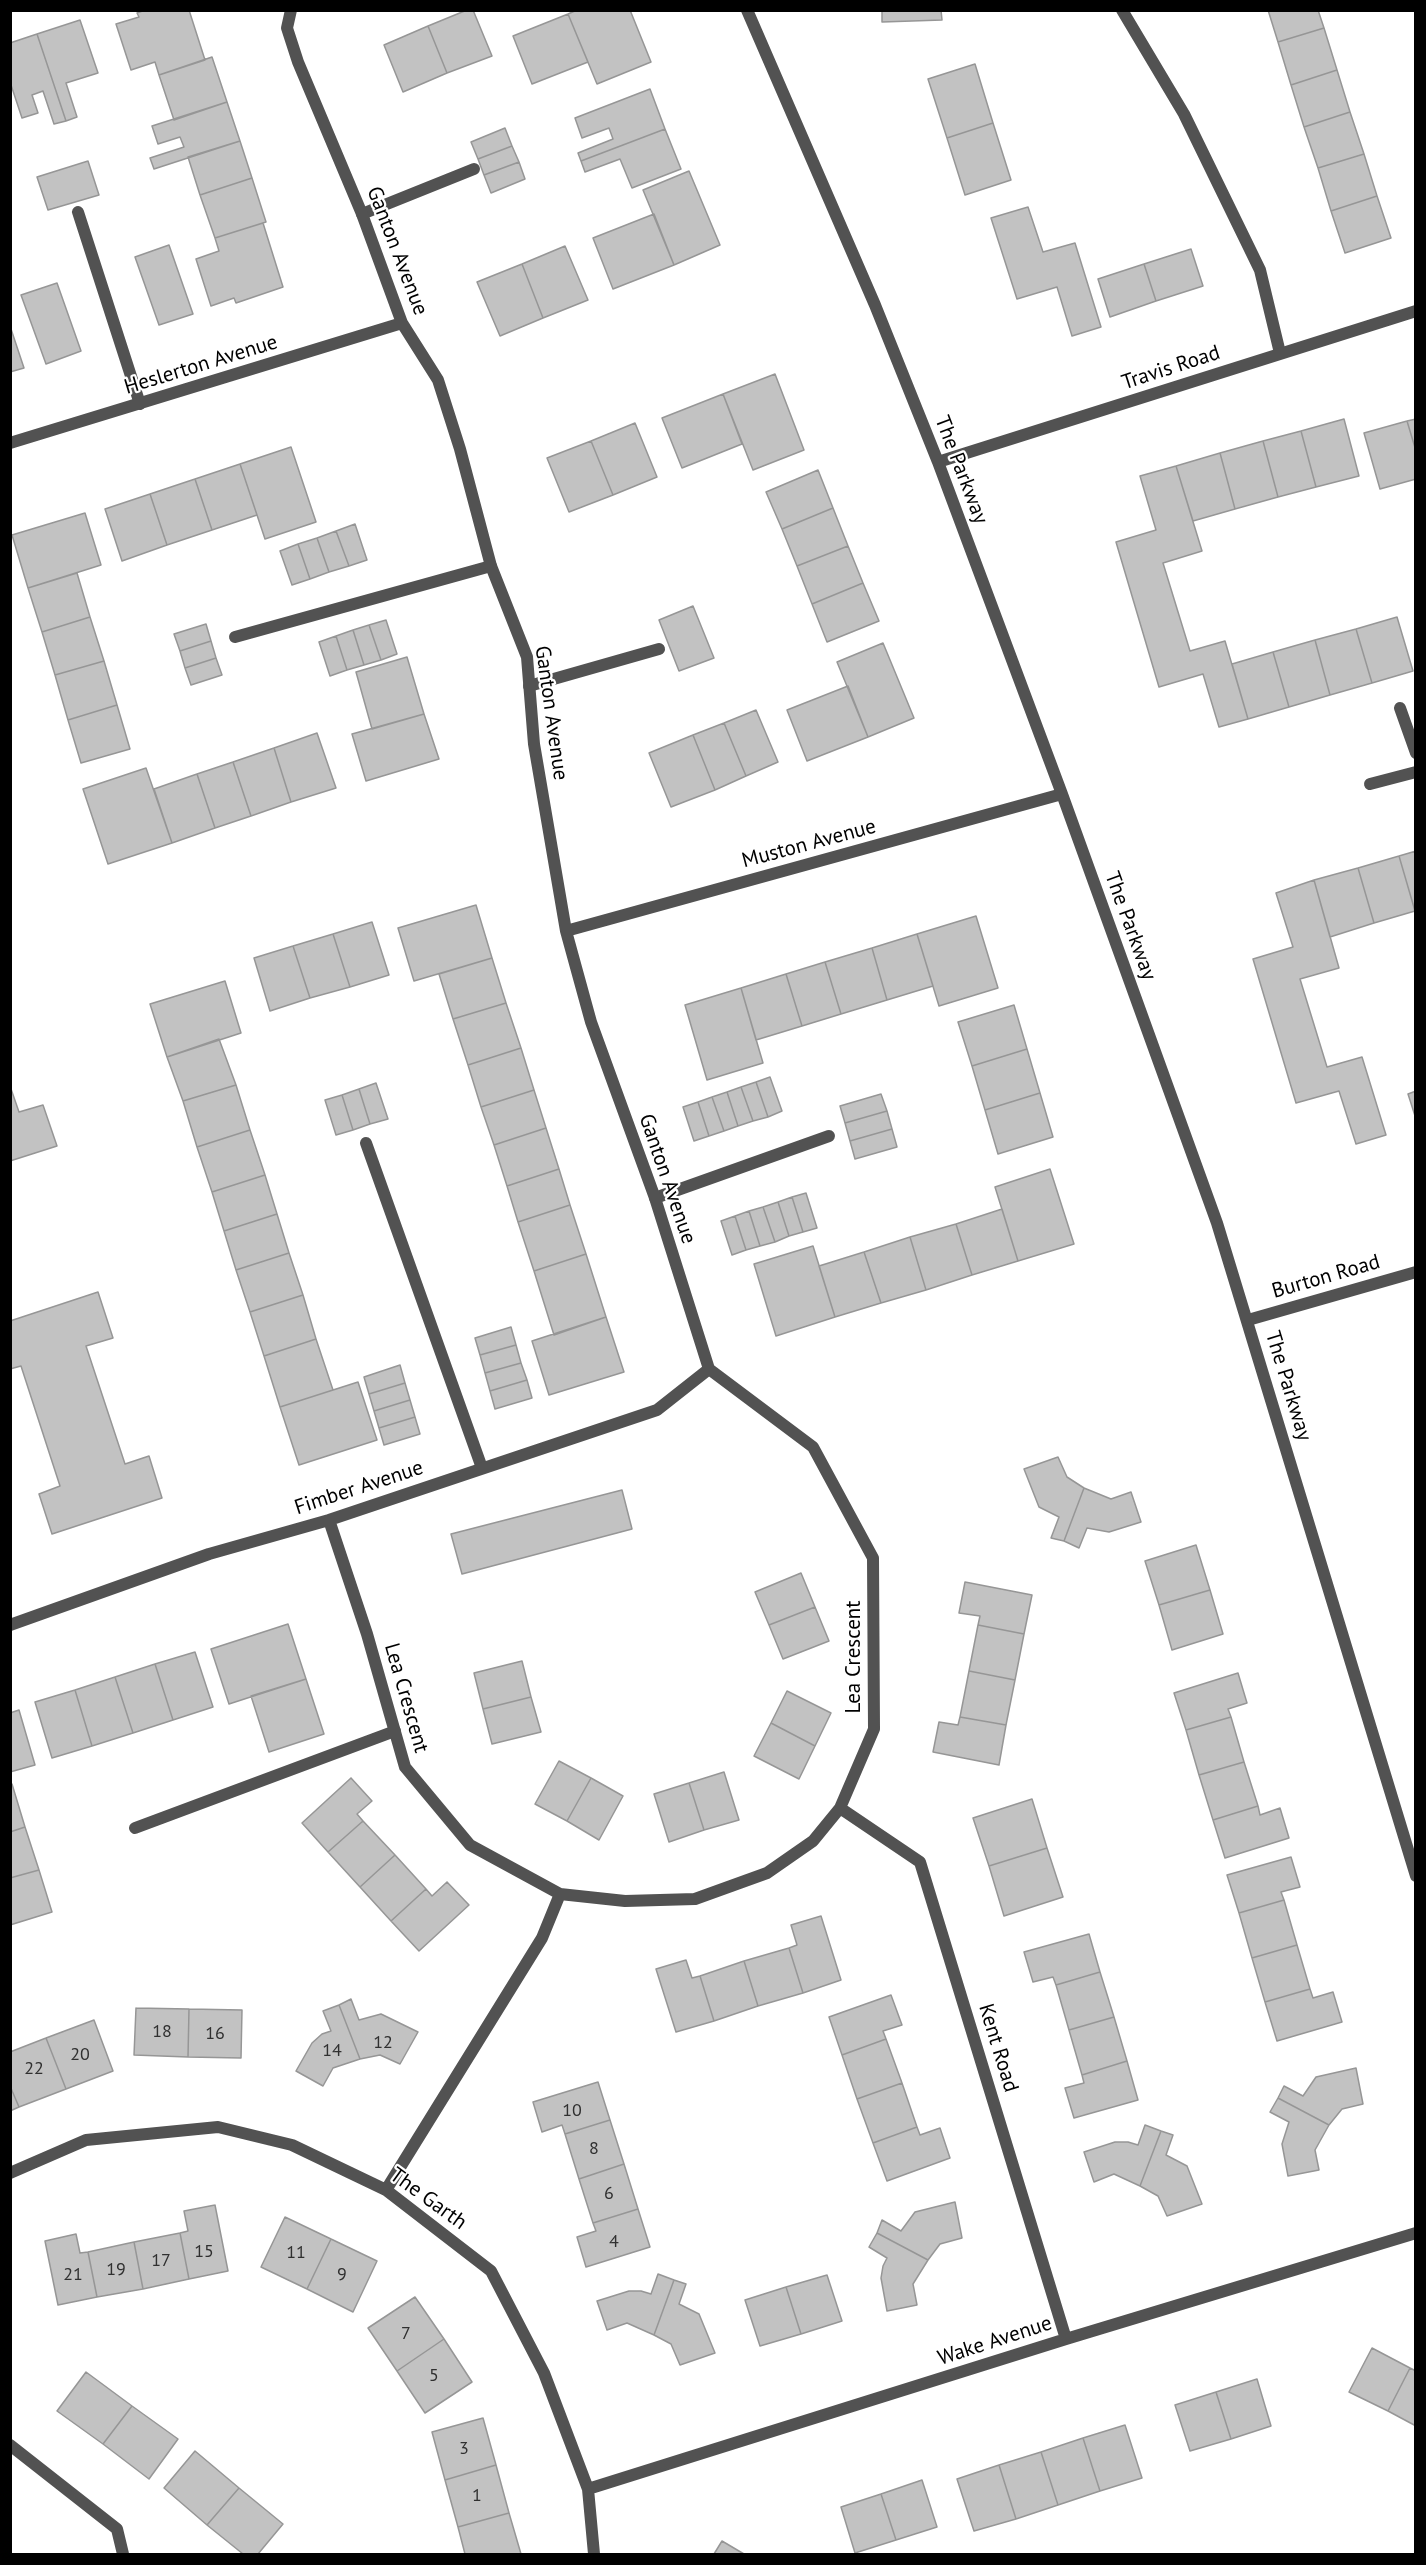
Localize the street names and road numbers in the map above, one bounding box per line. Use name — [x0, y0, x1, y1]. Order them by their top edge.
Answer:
street label: Ganton Avenue — [361, 183, 433, 319]
street label: Heslerton Avenue — [121, 330, 281, 400]
street label: Travis Road — [1119, 340, 1223, 396]
street label: The Parkway — [929, 412, 993, 528]
street label: Ganton Avenue — [529, 644, 573, 782]
street label: Muston Avenue — [739, 814, 879, 874]
street label: The Parkway — [1099, 868, 1161, 984]
street label: Ganton Avenue — [633, 1111, 701, 1247]
street label: Burton Road — [1269, 1250, 1383, 1304]
street label: The Parkway — [1259, 1328, 1317, 1444]
street label: Fimber Avenue — [291, 1455, 427, 1521]
street label: Lea Crescent — [841, 1601, 867, 1713]
street label: Lea Crescent — [378, 1640, 434, 1756]
street label: Kent Road — [973, 2001, 1023, 2095]
street label: The Garth — [385, 2163, 471, 2235]
street label: Wake Avenue — [935, 2311, 1055, 2371]

